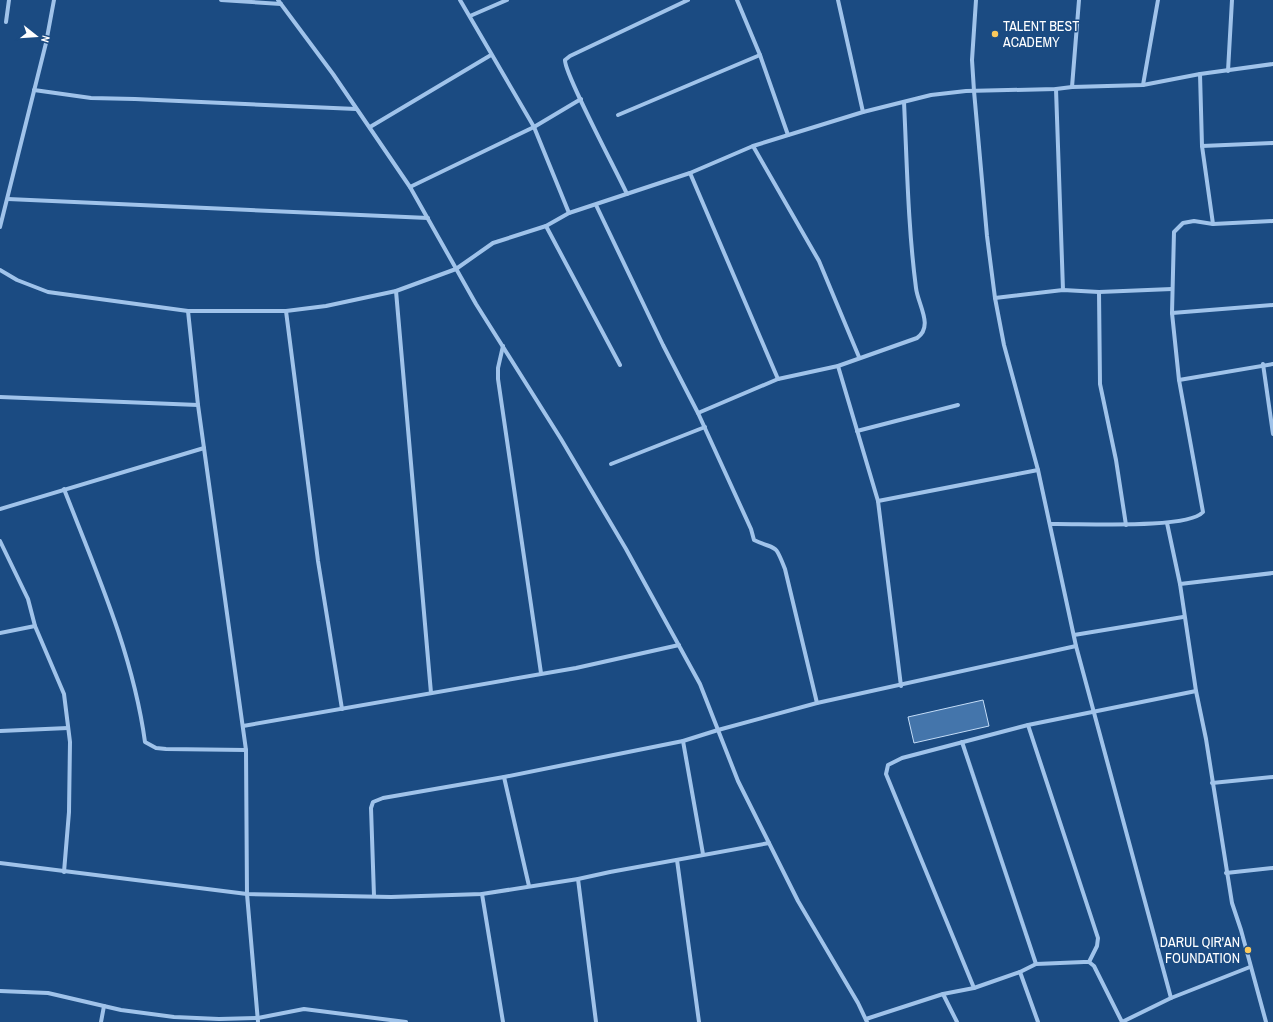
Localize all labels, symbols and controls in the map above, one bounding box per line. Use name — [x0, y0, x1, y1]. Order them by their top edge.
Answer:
north arrow — [16, 16, 56, 56]
place label: TALENT BEST ACADEMY — [1002, 17, 1079, 51]
marker: TALENT BEST ACADEMY — [990, 29, 1000, 39]
text: N — [38, 34, 53, 44]
place label: DARUL QIR'AN FOUNDATION — [1160, 933, 1240, 967]
marker: DARUL QIR'AN FOUNDATION — [1243, 945, 1253, 955]

